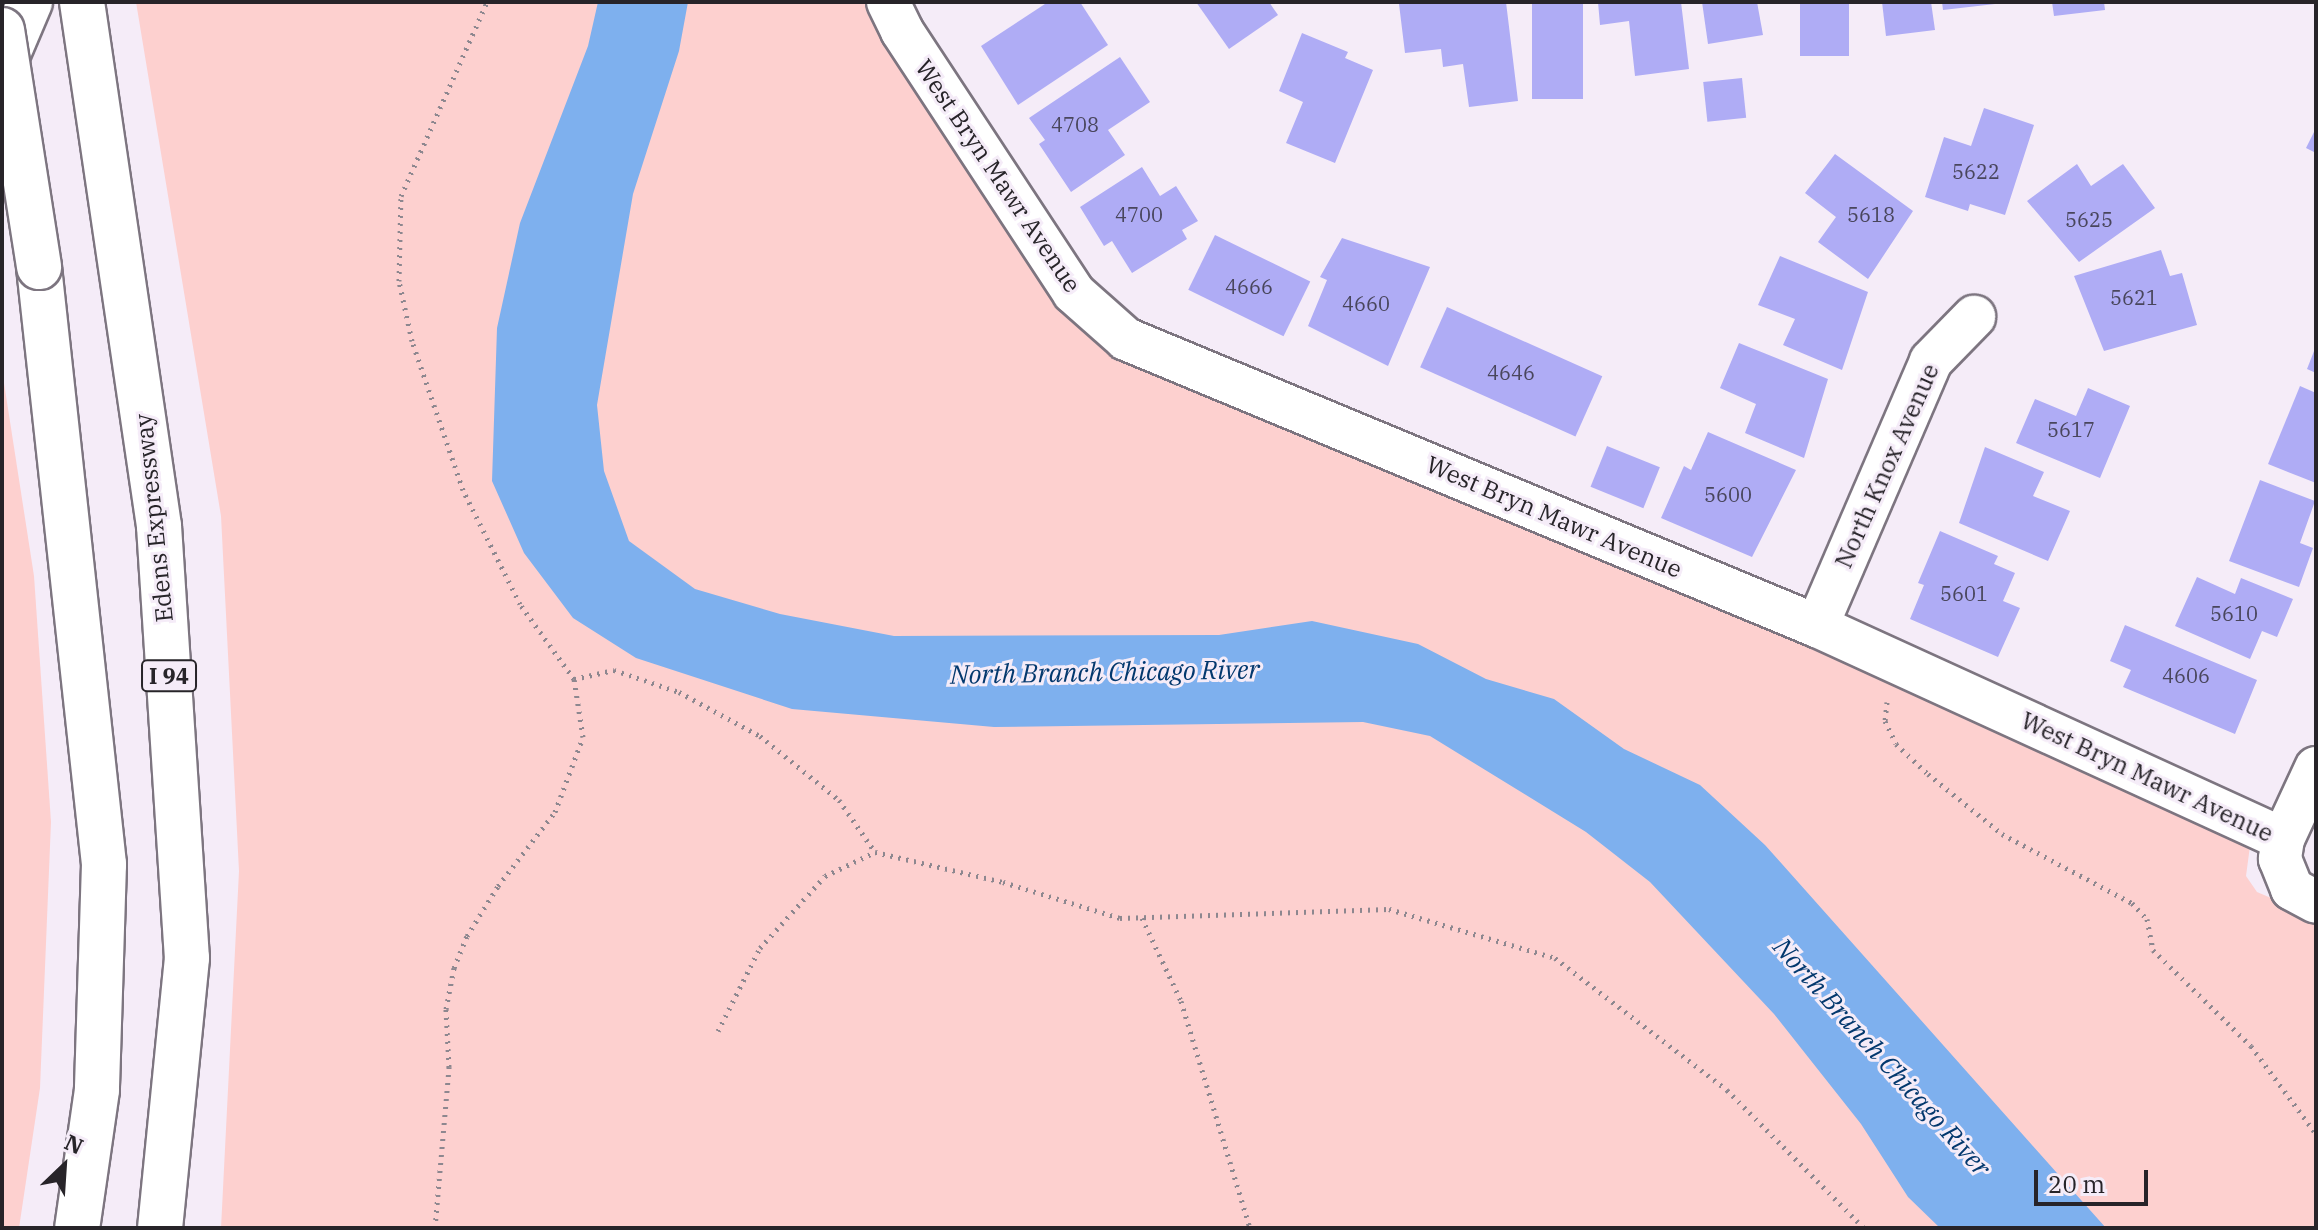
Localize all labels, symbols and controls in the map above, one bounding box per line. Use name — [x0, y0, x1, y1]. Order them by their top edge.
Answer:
street label: West Bryn Mawr Avenue — [909, 54, 1087, 298]
house number: 4708 — [1051, 112, 1099, 136]
house number: 5622 — [1952, 159, 2000, 183]
house number: 4700 — [1115, 202, 1163, 226]
house number: 5618 — [1847, 202, 1895, 226]
house number: 5625 — [2065, 207, 2113, 231]
house number: 4666 — [1225, 274, 1273, 298]
house number: 5621 — [2110, 285, 2158, 309]
house number: 4660 — [1342, 291, 1390, 315]
street label: North Knox Avenue — [1829, 359, 1945, 573]
house number: 4646 — [1487, 360, 1535, 384]
street label: Edens Expressway — [129, 412, 179, 624]
house number: 5617 — [2047, 417, 2095, 441]
street label: West Bryn Mawr Avenue — [1422, 450, 1686, 584]
house number: 5600 — [1704, 482, 1752, 506]
house number: 5601 — [1940, 581, 1988, 605]
house number: 5610 — [2210, 601, 2258, 625]
water label: North Branch Chicago River — [950, 654, 1260, 690]
road number: I 94 — [141, 658, 197, 694]
house number: 4606 — [2162, 663, 2210, 687]
street label: West Bryn Mawr Avenue — [2016, 706, 2278, 848]
water label: North Branch Chicago River — [1767, 932, 1997, 1182]
north arrow — [24, 1126, 104, 1206]
text: N — [60, 1127, 88, 1161]
scale bar — [2038, 1154, 2152, 1204]
text: 20 m — [2048, 1168, 2105, 1200]

